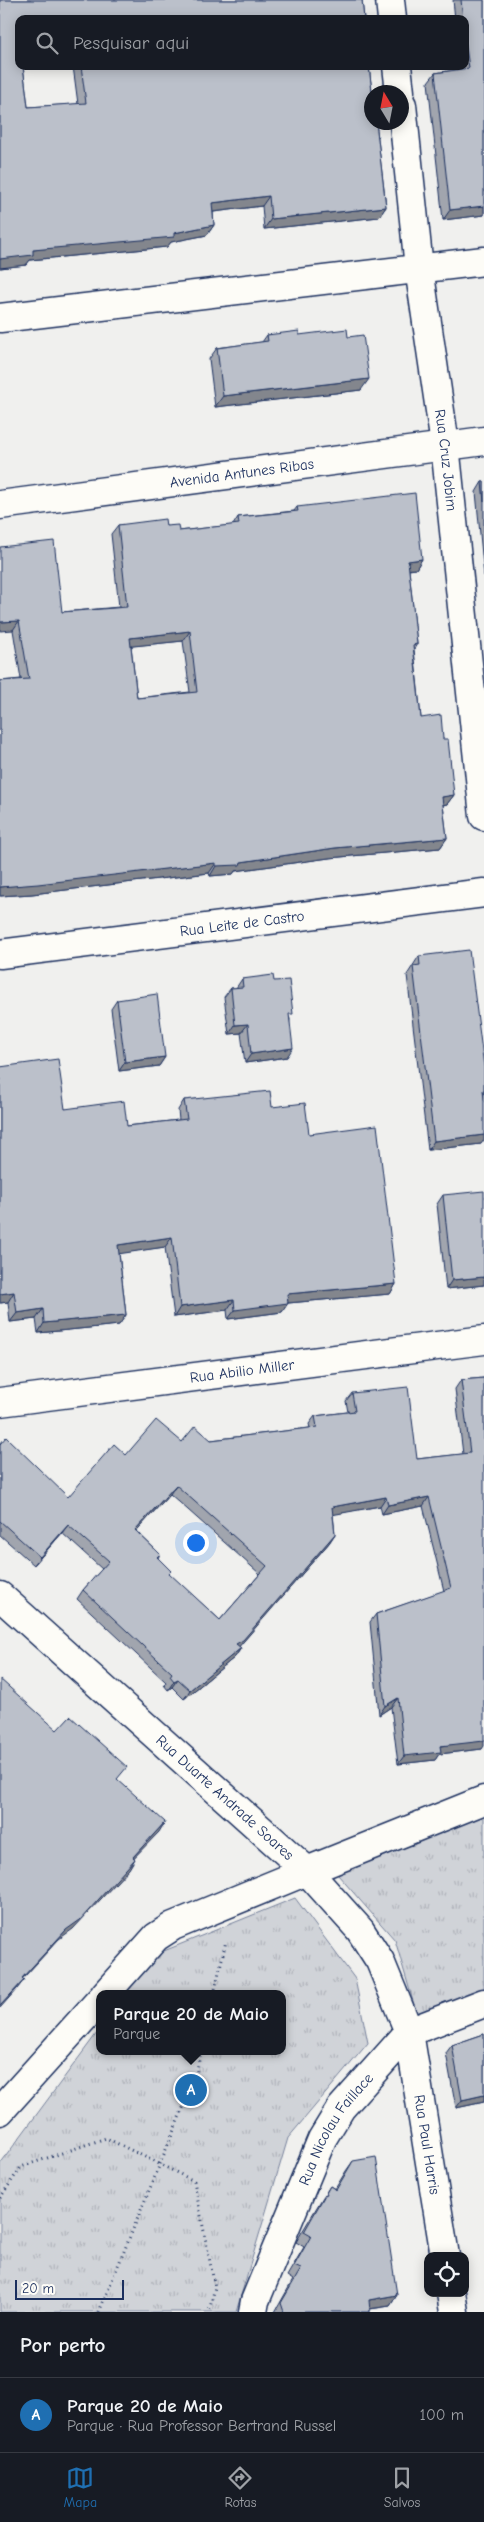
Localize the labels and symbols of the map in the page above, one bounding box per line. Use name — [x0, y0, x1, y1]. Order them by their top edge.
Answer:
north arrow — [364, 85, 409, 130]
street label: Rua Cruz Jobim — [431, 408, 461, 512]
street label: Avenida Antunes Ribas — [169, 455, 315, 491]
street label: Rua Leite de Castro — [179, 907, 306, 940]
street label: Rua Abilio Miller — [189, 1355, 295, 1387]
your location — [183, 1530, 209, 1556]
street label: Rua Duarte Andrade Soares — [152, 1731, 298, 1864]
street label: Rua Nicolau Faillace — [295, 2069, 377, 2188]
pin: A — [175, 2071, 207, 2109]
street label: Rua Paul Harris — [410, 2093, 444, 2196]
scale bar — [15, 2277, 124, 2300]

